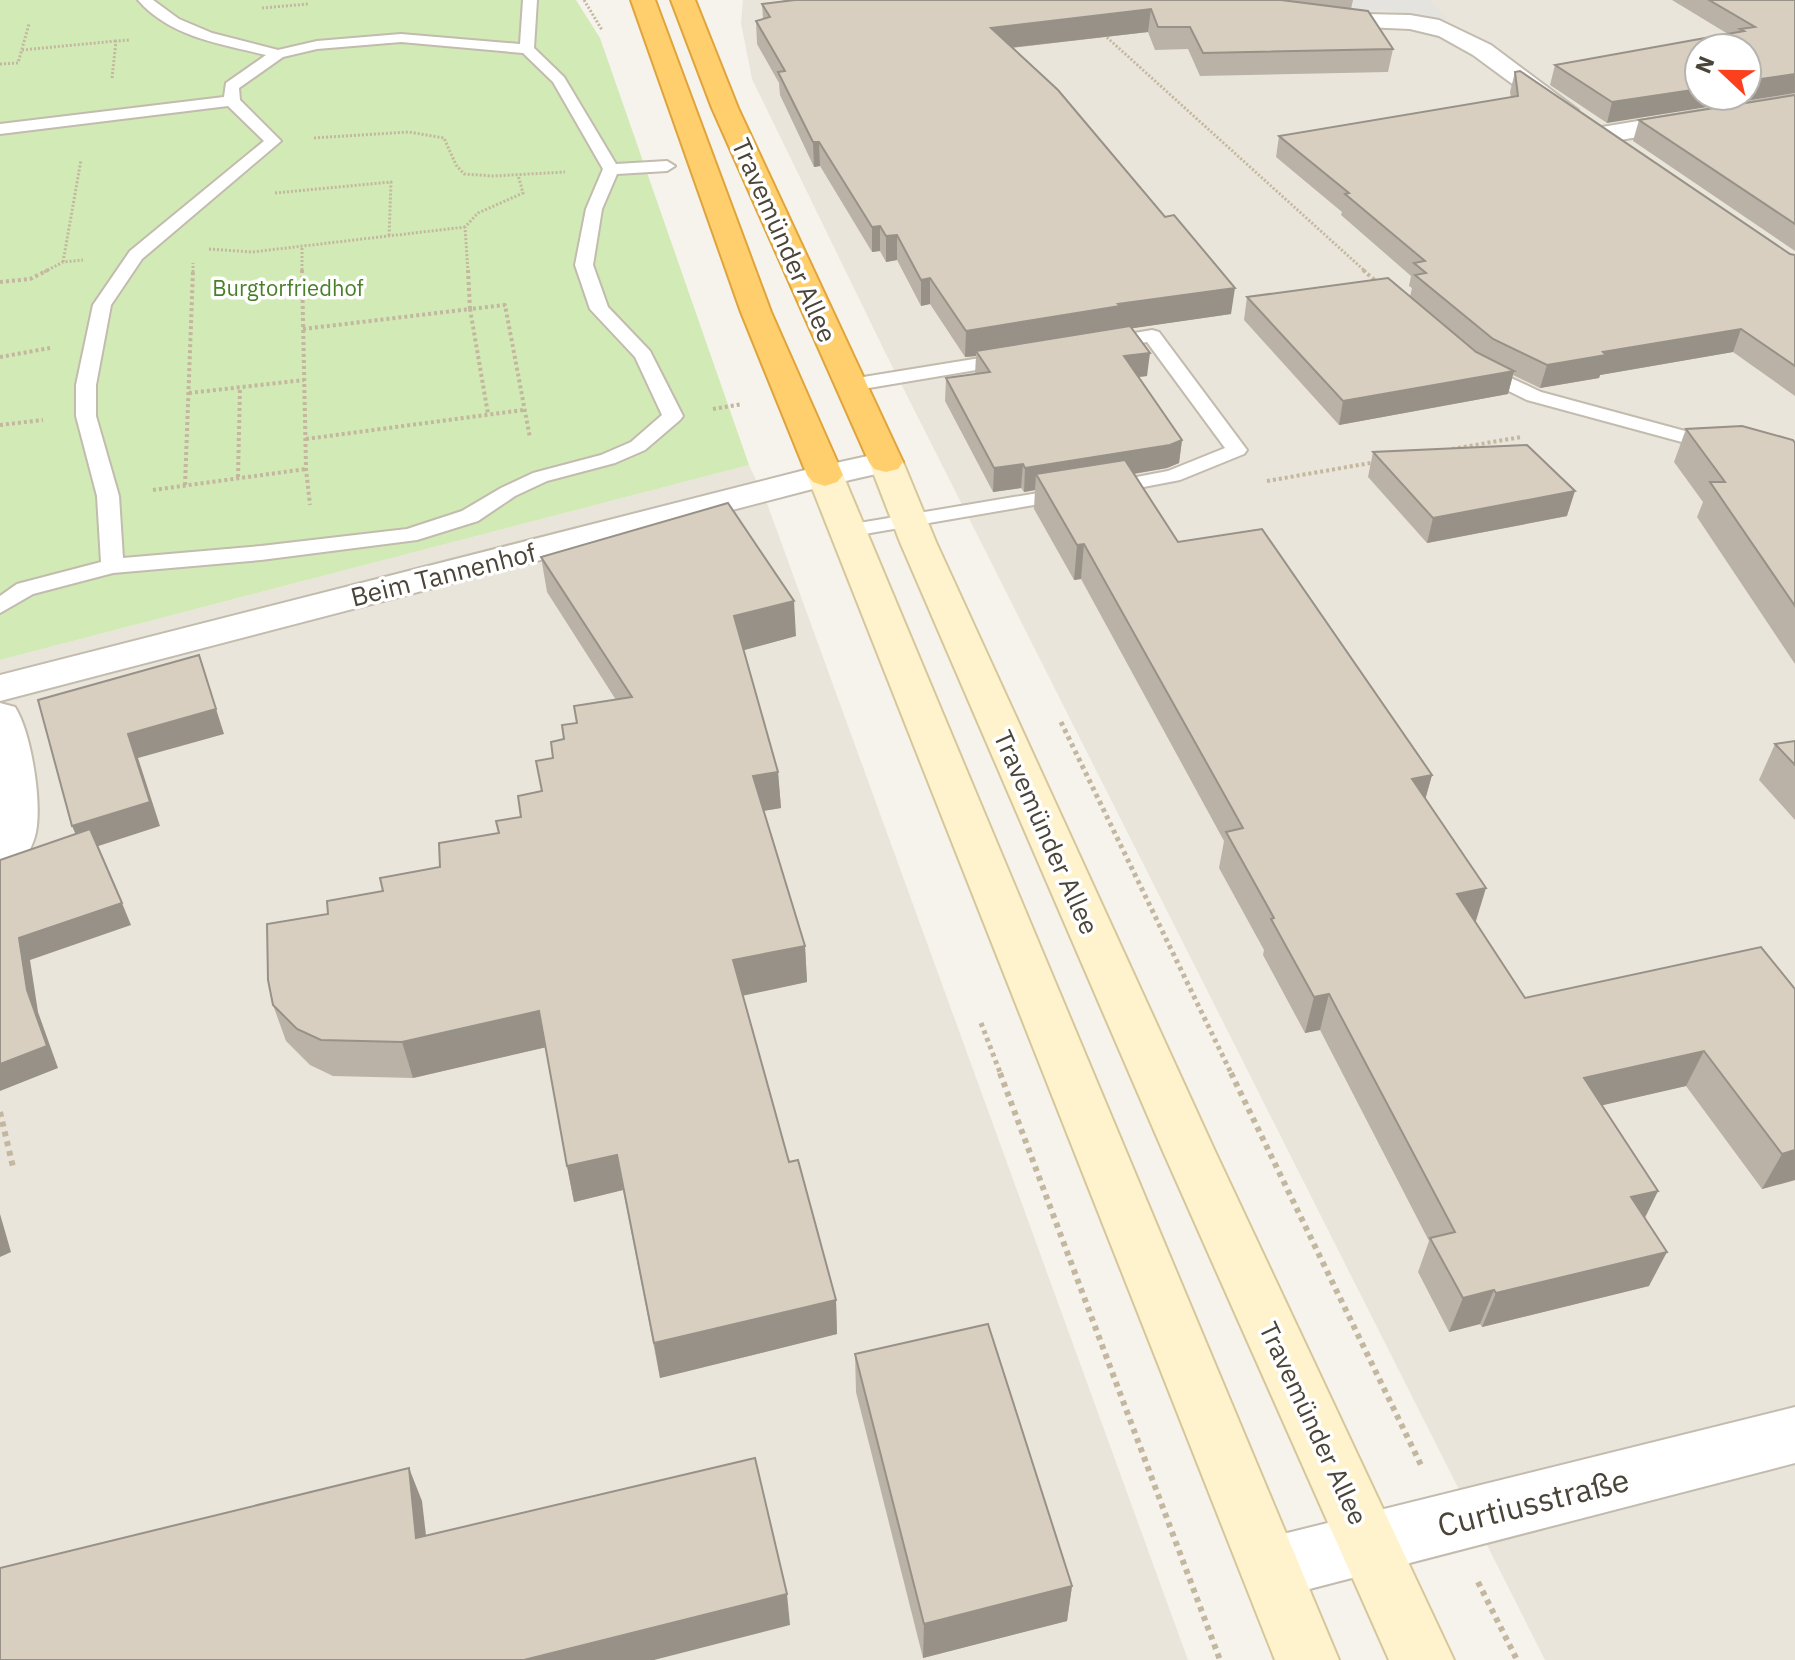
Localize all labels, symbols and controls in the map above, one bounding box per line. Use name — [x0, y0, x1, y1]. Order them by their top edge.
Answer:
north arrow — [1683, 32, 1763, 112]
text: N — [1688, 52, 1720, 77]
street label: Travemünder Allee — [725, 133, 845, 347]
park label: Burgtorfriedhof — [212, 273, 364, 302]
street label: Beim Tannenhof — [347, 535, 539, 613]
street label: Travemünder Allee — [987, 725, 1107, 939]
street label: Travemünder Allee — [1252, 1316, 1376, 1530]
street label: Curtiusstraße — [1433, 1458, 1633, 1546]

